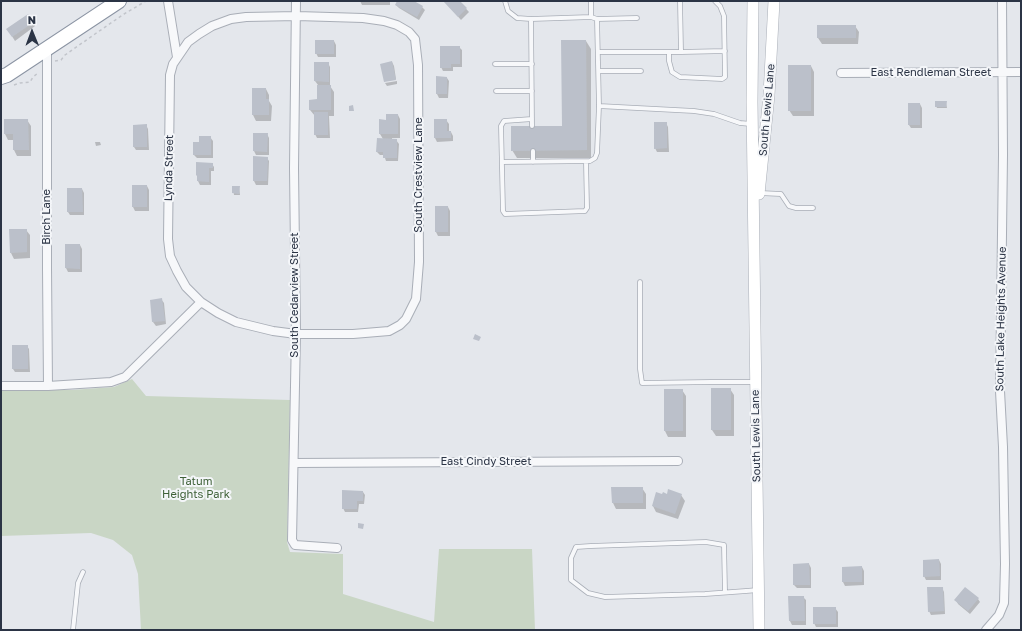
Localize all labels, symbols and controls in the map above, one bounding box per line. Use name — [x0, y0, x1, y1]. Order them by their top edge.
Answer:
north arrow — [12, 12, 52, 52]
text: N — [27, 13, 36, 26]
street label: South Lewis Lane — [756, 63, 778, 157]
street label: East Rendleman Street — [871, 66, 991, 80]
street label: South Crestview Lane — [412, 117, 426, 233]
street label: Lynda Street — [162, 135, 176, 201]
street label: Birch Lane — [40, 189, 54, 245]
street label: South Cedarview Street — [288, 232, 302, 358]
street label: South Lake Heights Avenue — [993, 246, 1009, 392]
street label: South Lewis Lane — [749, 389, 763, 483]
street label: East Cindy Street — [440, 455, 532, 469]
park label: Tatum Heights Park — [162, 475, 230, 501]

